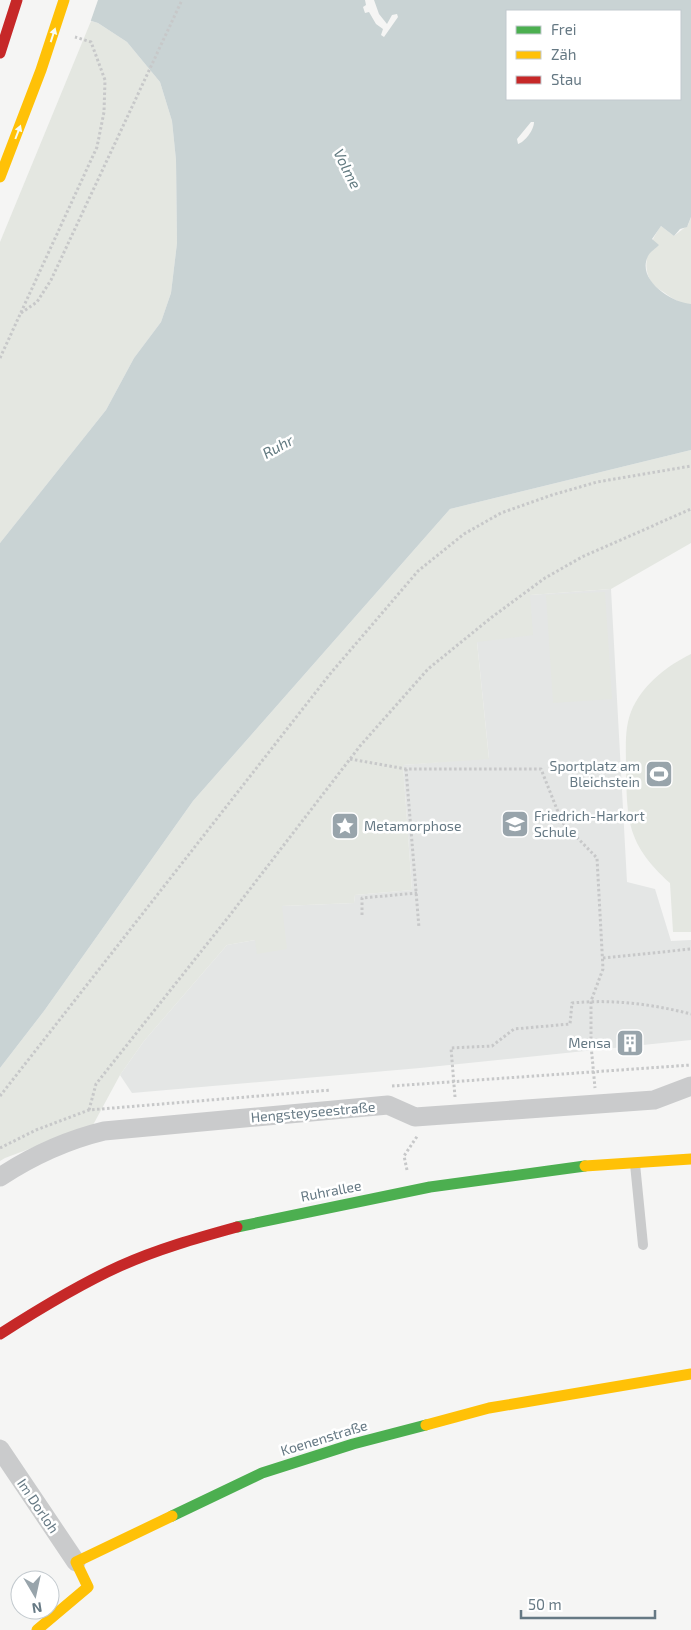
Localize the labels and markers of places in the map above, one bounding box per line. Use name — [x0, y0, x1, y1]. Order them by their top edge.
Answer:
place label: Sportplatz am Bleichstein — [550, 757, 640, 790]
sports icon: Sportplatz am Bleichstein — [644, 759, 674, 789]
place label: Friedrich-Harkort Schule — [534, 807, 645, 840]
school or university icon: Friedrich-Harkort Schule — [500, 809, 530, 839]
place icon: Metamorphose — [330, 811, 360, 841]
place label: Metamorphose — [364, 817, 461, 834]
building icon: Mensa — [615, 1028, 645, 1058]
place label: Mensa — [568, 1034, 611, 1051]

